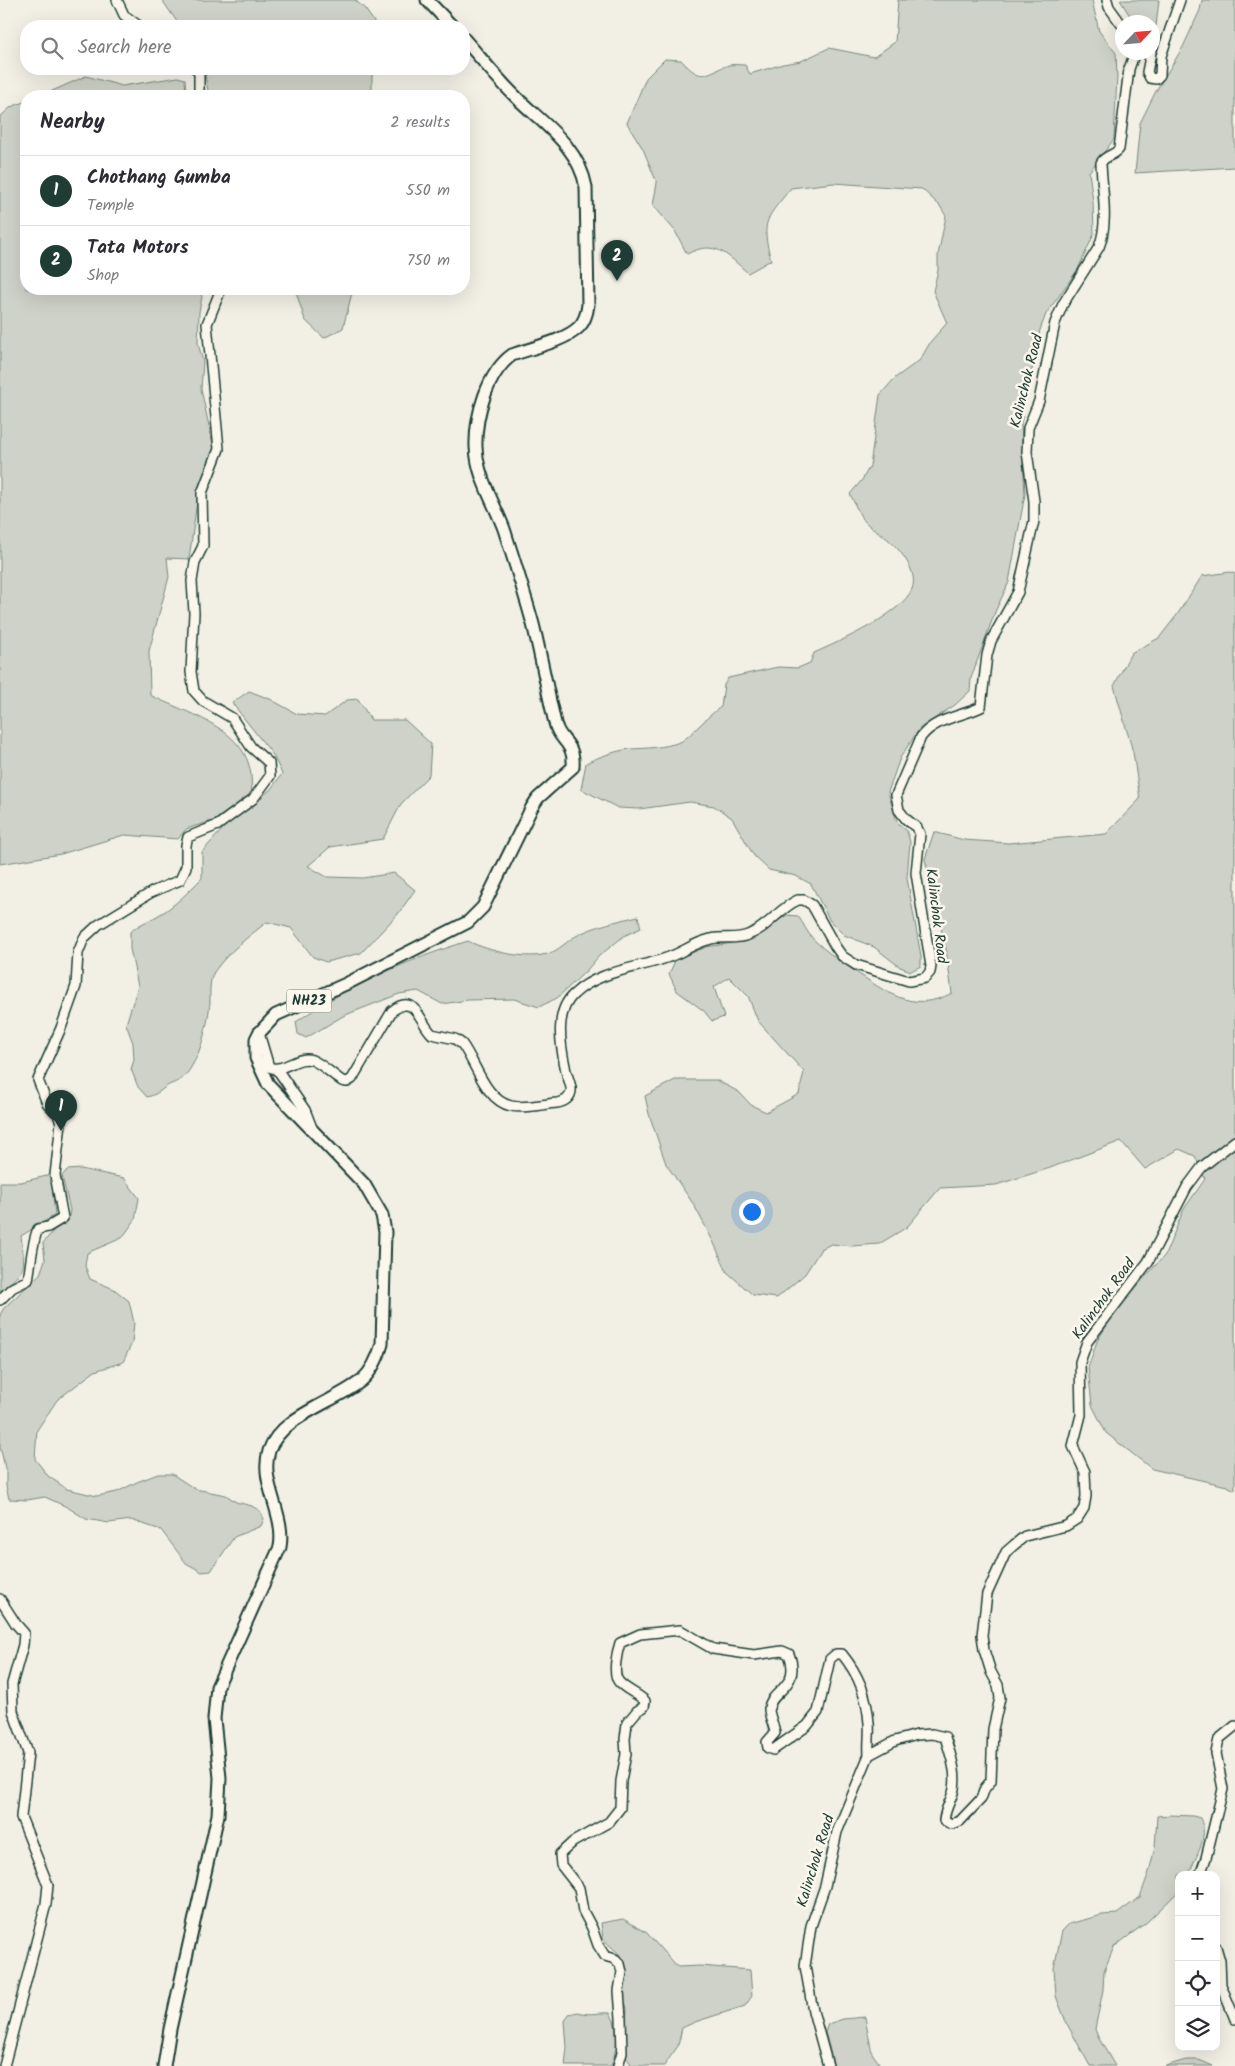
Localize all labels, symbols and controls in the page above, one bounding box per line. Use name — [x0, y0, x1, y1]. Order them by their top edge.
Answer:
north arrow — [1115, 15, 1160, 60]
search box — [20, 20, 470, 75]
text: Search here — [78, 33, 172, 63]
icon: search — [38, 34, 66, 62]
text: Nearby — [40, 106, 105, 139]
text: 2 results — [390, 110, 450, 135]
text: Chothang Gumba — [87, 163, 231, 193]
text: 1 — [54, 178, 58, 203]
text: 550 m — [406, 178, 450, 203]
text: Temple — [87, 193, 134, 218]
text: Tata Motors — [87, 233, 189, 263]
pin: 2 — [601, 240, 633, 281]
text: 2 — [51, 248, 61, 273]
text: 750 m — [407, 248, 450, 273]
text: Shop — [87, 263, 119, 288]
street label: Kalinchok Road — [1004, 331, 1050, 430]
street label: Kalinchok Road — [918, 867, 954, 966]
road number: NH23 — [286, 989, 332, 1012]
pin: 1 — [45, 1090, 77, 1131]
your location — [739, 1199, 765, 1225]
street label: Kalinchok Road — [1066, 1253, 1142, 1345]
street label: Kalinchok Road — [791, 1811, 842, 1910]
map controls — [1175, 1871, 1220, 2051]
button: + — [1175, 1871, 1220, 1916]
button: − — [1175, 1916, 1220, 1961]
button: locate — [1175, 1961, 1220, 2006]
button: layers — [1175, 2006, 1220, 2051]

